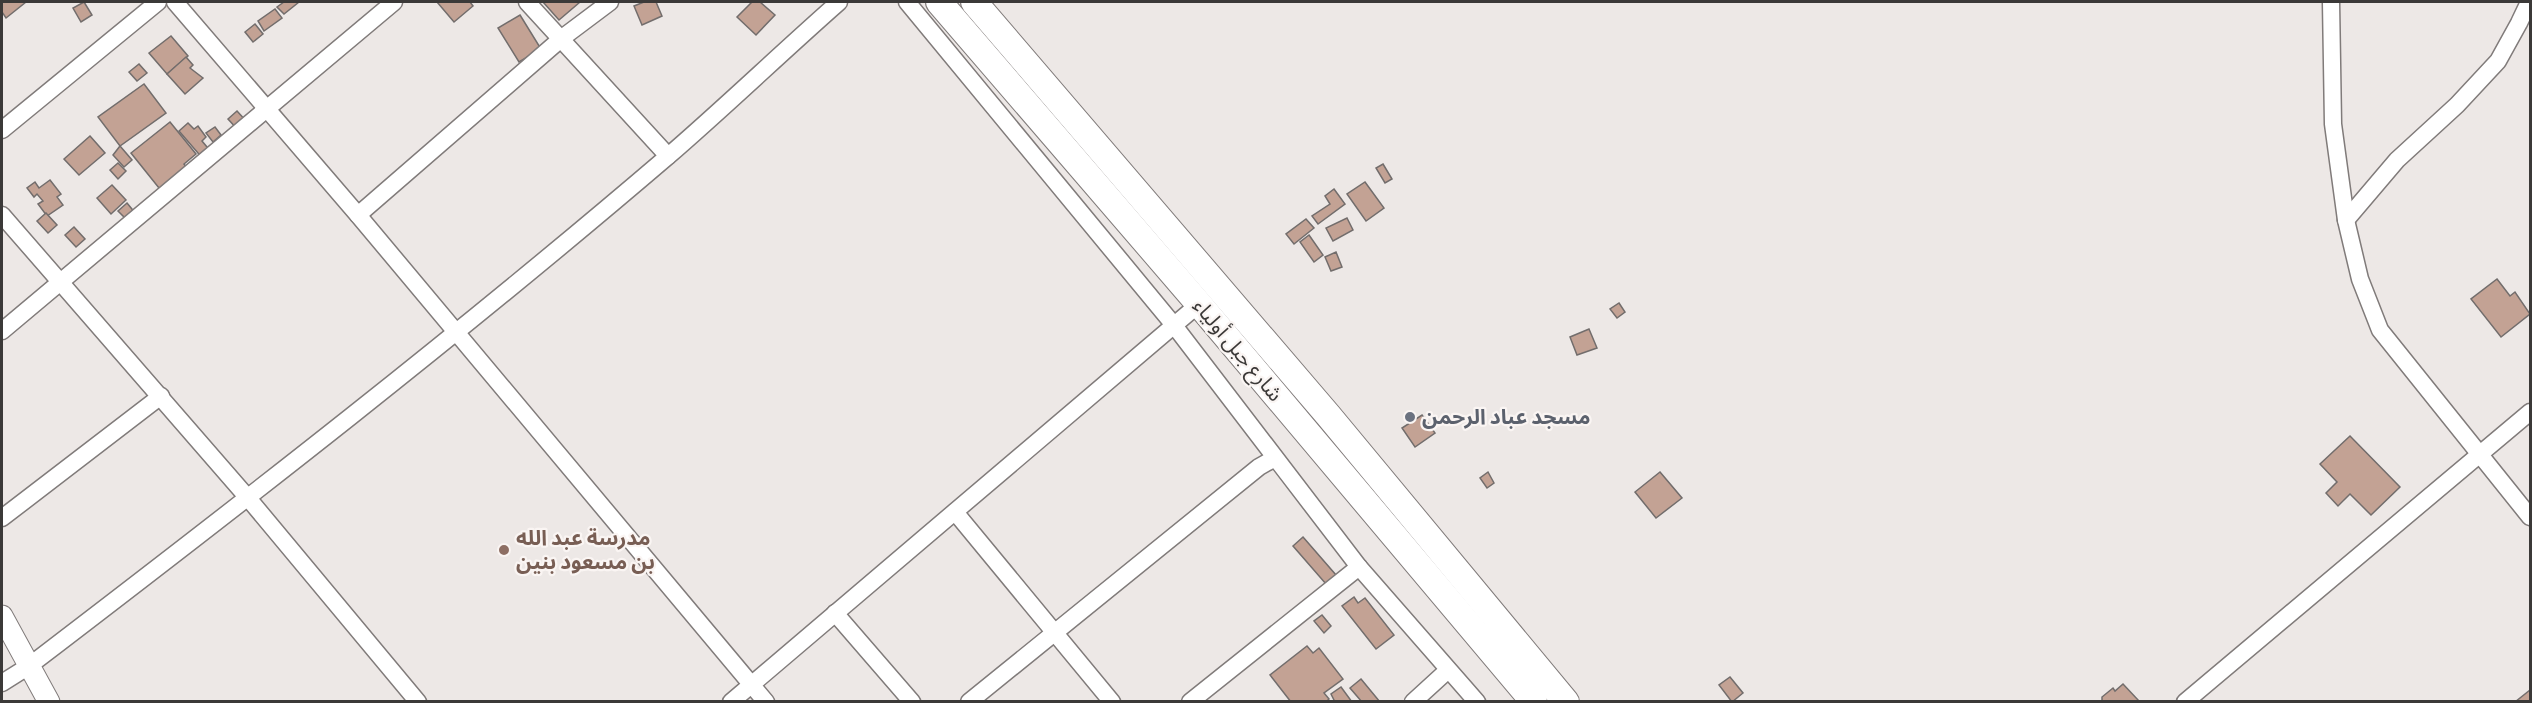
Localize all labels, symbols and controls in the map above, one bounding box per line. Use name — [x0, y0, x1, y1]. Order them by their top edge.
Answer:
street label: شارع جبل أولياء — [1186, 294, 1288, 408]
place label: مسجد عباد الرحمن — [1422, 405, 1591, 429]
marker: مسجد عباد الرحمن — [1403, 410, 1417, 424]
place label: مدرسة عبد الله بن مسعود بنين — [516, 526, 655, 574]
marker: مدرسة عبد الله بن مسعود بنين — [497, 543, 511, 557]

